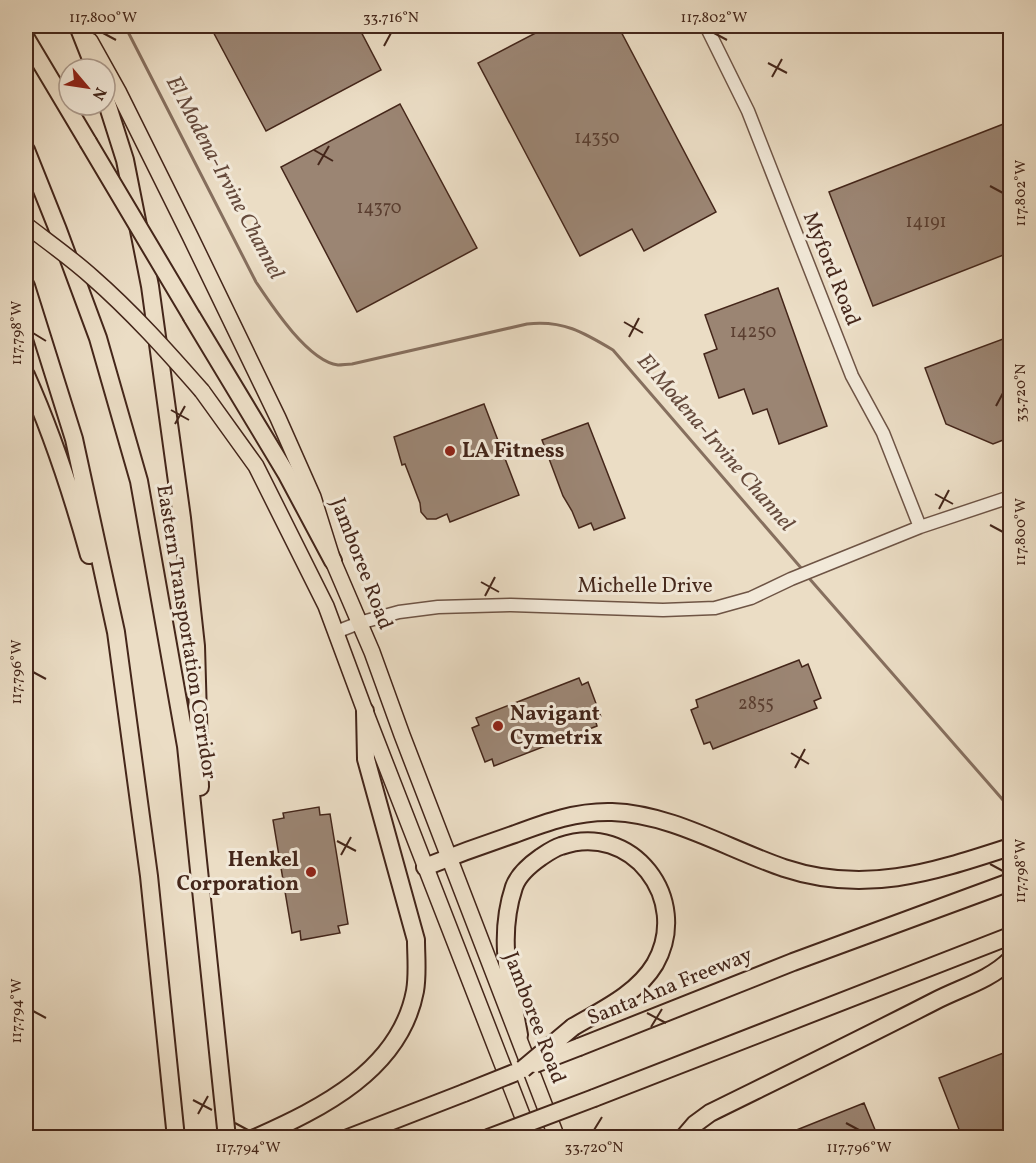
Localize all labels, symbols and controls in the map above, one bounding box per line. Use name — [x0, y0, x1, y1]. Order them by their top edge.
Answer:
text: 117.800°W — [69, 8, 137, 29]
text: 33.716°N — [363, 8, 419, 29]
text: 117.802°W — [681, 8, 747, 29]
north arrow — [57, 57, 117, 117]
water label: El Modena-Irvine Channel — [157, 71, 291, 286]
text: N — [86, 83, 111, 104]
house number: 14350 — [574, 126, 620, 151]
text: 117.802°W — [1011, 160, 1032, 226]
house number: 14370 — [356, 196, 402, 221]
street label: Myford Road — [795, 208, 867, 330]
house number: 14191 — [905, 210, 947, 235]
text: 117.798°W — [7, 301, 28, 365]
house number: 14250 — [730, 320, 776, 345]
water label: El Modena-Irvine Channel — [629, 347, 801, 539]
text: 33.720°N — [1011, 364, 1032, 422]
place label: LA Fitness — [462, 437, 564, 466]
marker: LA Fitness — [443, 444, 457, 458]
street label: Eastern Transportation Corridor — [148, 483, 224, 782]
street label: Jamboree Road — [323, 494, 399, 634]
text: 117.800°W — [1011, 498, 1032, 566]
street label: Michelle Drive — [577, 572, 713, 601]
text: 117.796°W — [7, 639, 28, 705]
house number: 2855 — [738, 692, 774, 717]
place label: Navigant Cymetrix — [510, 700, 603, 753]
marker: Navigant Cymetrix — [491, 719, 505, 733]
text: 117.798°W — [1011, 839, 1032, 903]
place label: Henkel Corporation — [177, 846, 299, 899]
marker: Henkel Corporation — [304, 865, 318, 879]
street label: Santa Ana Freeway — [583, 940, 757, 1033]
street label: Jamboree Road — [496, 948, 572, 1088]
text: 117.794°W — [7, 978, 28, 1044]
text: 117.794°W — [215, 1138, 281, 1159]
text: 33.720°N — [565, 1138, 623, 1159]
text: 117.796°W — [826, 1138, 892, 1159]

